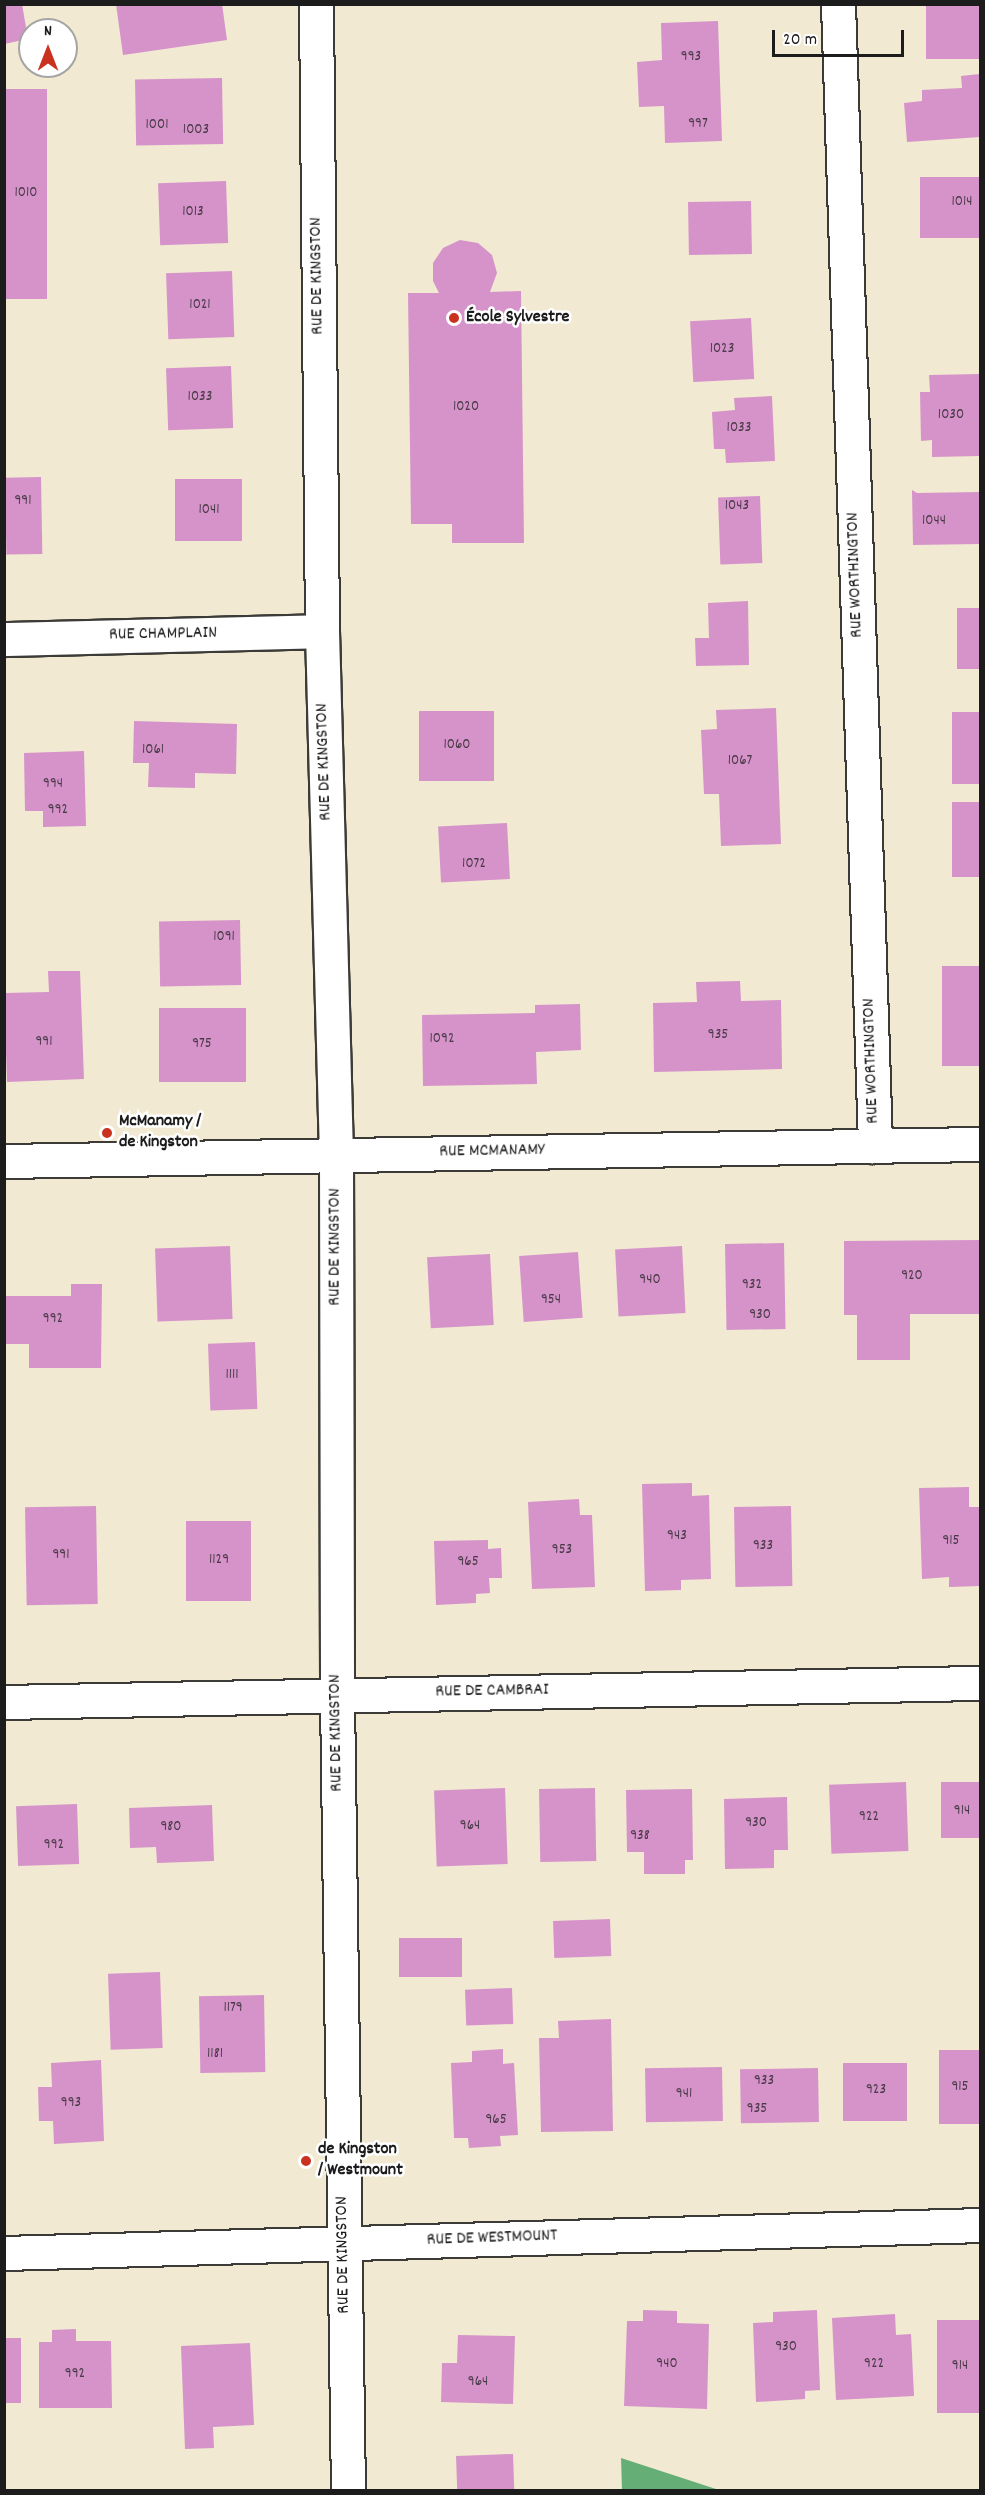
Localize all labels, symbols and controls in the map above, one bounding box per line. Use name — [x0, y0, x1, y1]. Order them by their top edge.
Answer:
north arrow — [18, 18, 78, 78]
scale bar — [775, 18, 907, 56]
text: N — [44, 20, 52, 43]
text: 20 m — [783, 28, 817, 53]
house number: 993 — [681, 49, 701, 67]
house number: 997 — [688, 116, 708, 134]
house number: 1001 — [146, 117, 168, 135]
house number: 1003 — [183, 122, 209, 140]
house number: 1010 — [15, 185, 37, 203]
house number: 1014 — [952, 194, 972, 212]
house number: 1013 — [182, 204, 204, 222]
street label: RUE DE KINGSTON — [306, 217, 330, 335]
house number: 1021 — [189, 297, 211, 315]
place label: École Sylvestre — [466, 307, 569, 329]
marker: École Sylvestre — [447, 311, 461, 325]
house number: 1023 — [710, 341, 734, 359]
house number: 1033 — [188, 389, 212, 407]
house number: 1020 — [453, 399, 479, 417]
house number: 1030 — [938, 407, 964, 425]
house number: 1033 — [727, 420, 751, 438]
house number: 991 — [14, 493, 32, 511]
house number: 1043 — [725, 498, 749, 516]
house number: 1041 — [199, 502, 219, 520]
street label: RUE WORTHINGTON — [843, 512, 869, 638]
house number: 1044 — [922, 513, 946, 531]
street label: RUE CHAMPLAIN — [109, 623, 217, 647]
street label: RUE DE KINGSTON — [312, 703, 338, 821]
house number: 1060 — [444, 737, 470, 755]
house number: 1061 — [142, 742, 164, 760]
house number: 1067 — [728, 753, 752, 771]
house number: 994 — [43, 776, 63, 794]
house number: 992 — [48, 802, 68, 820]
house number: 1072 — [462, 856, 486, 874]
house number: 1091 — [213, 929, 235, 947]
street label: RUE WORTHINGTON — [859, 998, 885, 1124]
house number: 935 — [708, 1027, 728, 1045]
house number: 1092 — [430, 1031, 454, 1049]
house number: 991 — [35, 1034, 53, 1052]
house number: 975 — [192, 1036, 212, 1054]
place label: McManamy / de Kingston — [119, 1112, 201, 1154]
marker: McManamy / de Kingston — [100, 1126, 114, 1140]
street label: RUE MCMANAMY — [439, 1140, 545, 1164]
street label: RUE DE KINGSTON — [325, 1188, 347, 1306]
house number: 920 — [901, 1268, 923, 1286]
house number: 940 — [639, 1272, 661, 1290]
house number: 932 — [742, 1277, 762, 1295]
house number: 954 — [541, 1292, 561, 1310]
house number: 930 — [749, 1307, 771, 1325]
house number: 992 — [43, 1311, 63, 1329]
house number: 1111 — [225, 1367, 239, 1385]
house number: 943 — [667, 1528, 687, 1546]
house number: 915 — [942, 1533, 960, 1551]
house number: 933 — [753, 1538, 773, 1556]
house number: 953 — [552, 1542, 572, 1560]
house number: 991 — [52, 1547, 70, 1565]
house number: 1129 — [209, 1552, 229, 1570]
house number: 965 — [457, 1554, 479, 1572]
street label: RUE DE KINGSTON — [325, 1674, 349, 1792]
street label: RUE DE CAMBRAI — [435, 1680, 549, 1704]
house number: 914 — [954, 1803, 970, 1821]
house number: 922 — [859, 1809, 879, 1827]
house number: 930 — [745, 1815, 767, 1833]
house number: 964 — [460, 1818, 480, 1836]
house number: 980 — [160, 1819, 182, 1837]
house number: 938 — [630, 1828, 650, 1846]
house number: 992 — [44, 1837, 64, 1855]
house number: 1179 — [223, 2000, 243, 2018]
house number: 1181 — [207, 2046, 223, 2064]
house number: 933 — [754, 2073, 774, 2091]
house number: 915 — [951, 2079, 969, 2097]
house number: 923 — [866, 2082, 886, 2100]
house number: 941 — [676, 2086, 692, 2104]
house number: 993 — [61, 2095, 81, 2113]
house number: 935 — [747, 2101, 767, 2119]
house number: 965 — [485, 2112, 507, 2130]
place label: de Kingston / Westmount — [318, 2140, 403, 2182]
marker: de Kingston / Westmount — [299, 2154, 313, 2168]
street label: RUE DE KINGSTON — [332, 2196, 356, 2314]
street label: RUE DE WESTMOUNT — [426, 2226, 558, 2252]
house number: 930 — [775, 2339, 797, 2357]
house number: 940 — [656, 2356, 678, 2374]
house number: 922 — [864, 2356, 884, 2374]
house number: 914 — [952, 2358, 968, 2376]
house number: 992 — [65, 2366, 85, 2384]
house number: 964 — [468, 2374, 488, 2392]

